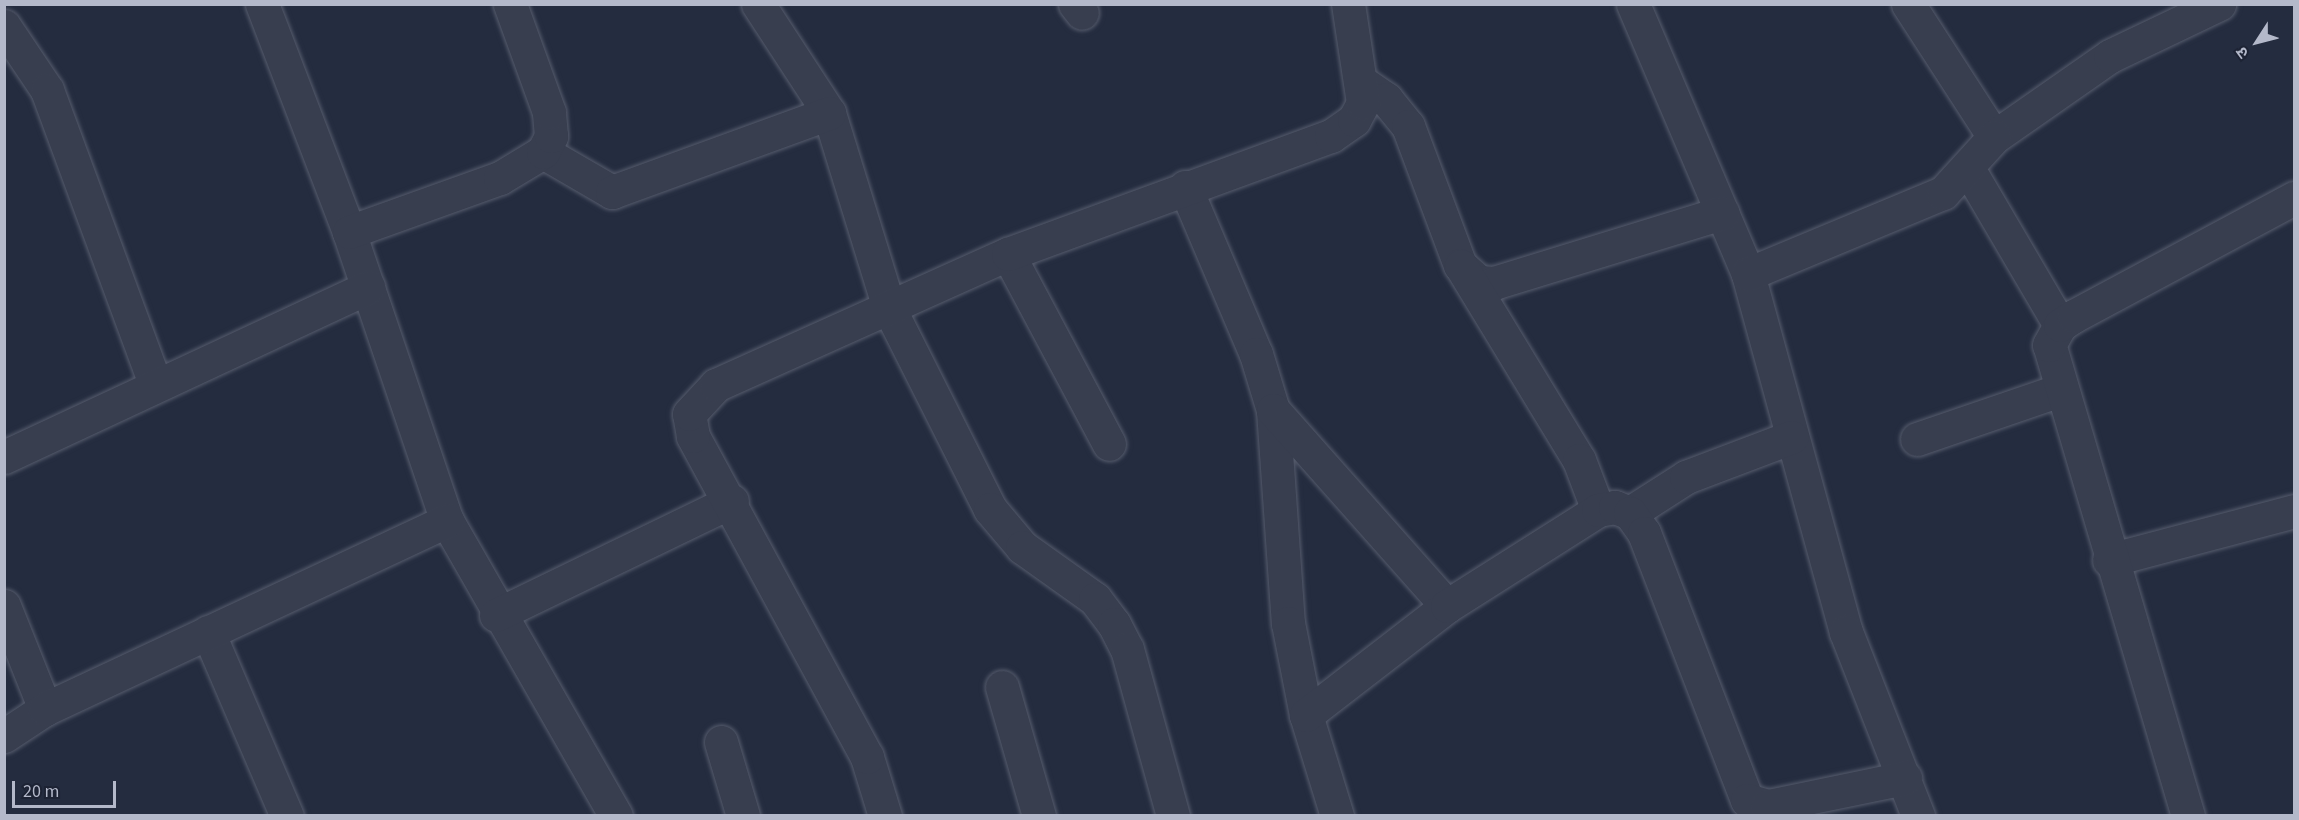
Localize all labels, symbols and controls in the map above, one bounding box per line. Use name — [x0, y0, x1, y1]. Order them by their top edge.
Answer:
north arrow — [2227, 12, 2287, 72]
text: उ — [2231, 42, 2254, 63]
scale bar — [15, 769, 118, 807]
text: 20 m — [23, 779, 59, 804]

